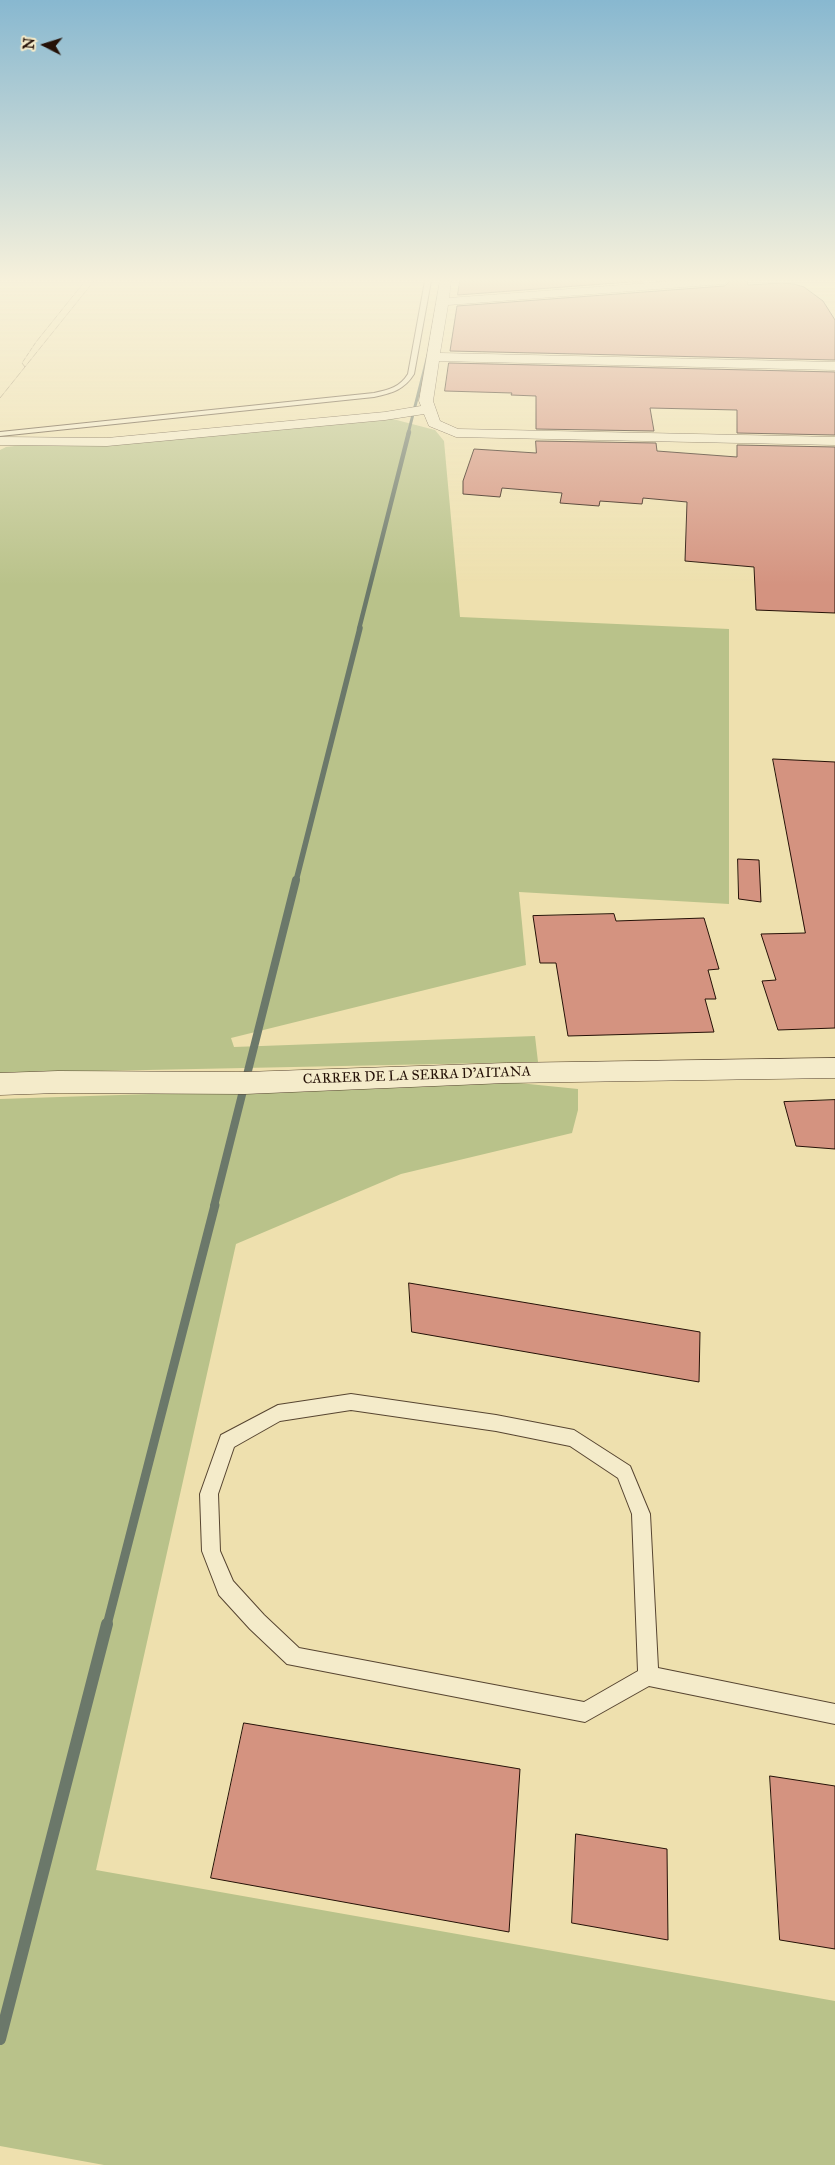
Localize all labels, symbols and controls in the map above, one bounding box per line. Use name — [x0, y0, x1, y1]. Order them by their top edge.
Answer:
north arrow — [20, 20, 70, 70]
text: N — [21, 37, 39, 50]
street label: CARRER DE LA SERRA D'AITANA — [303, 1064, 531, 1088]

